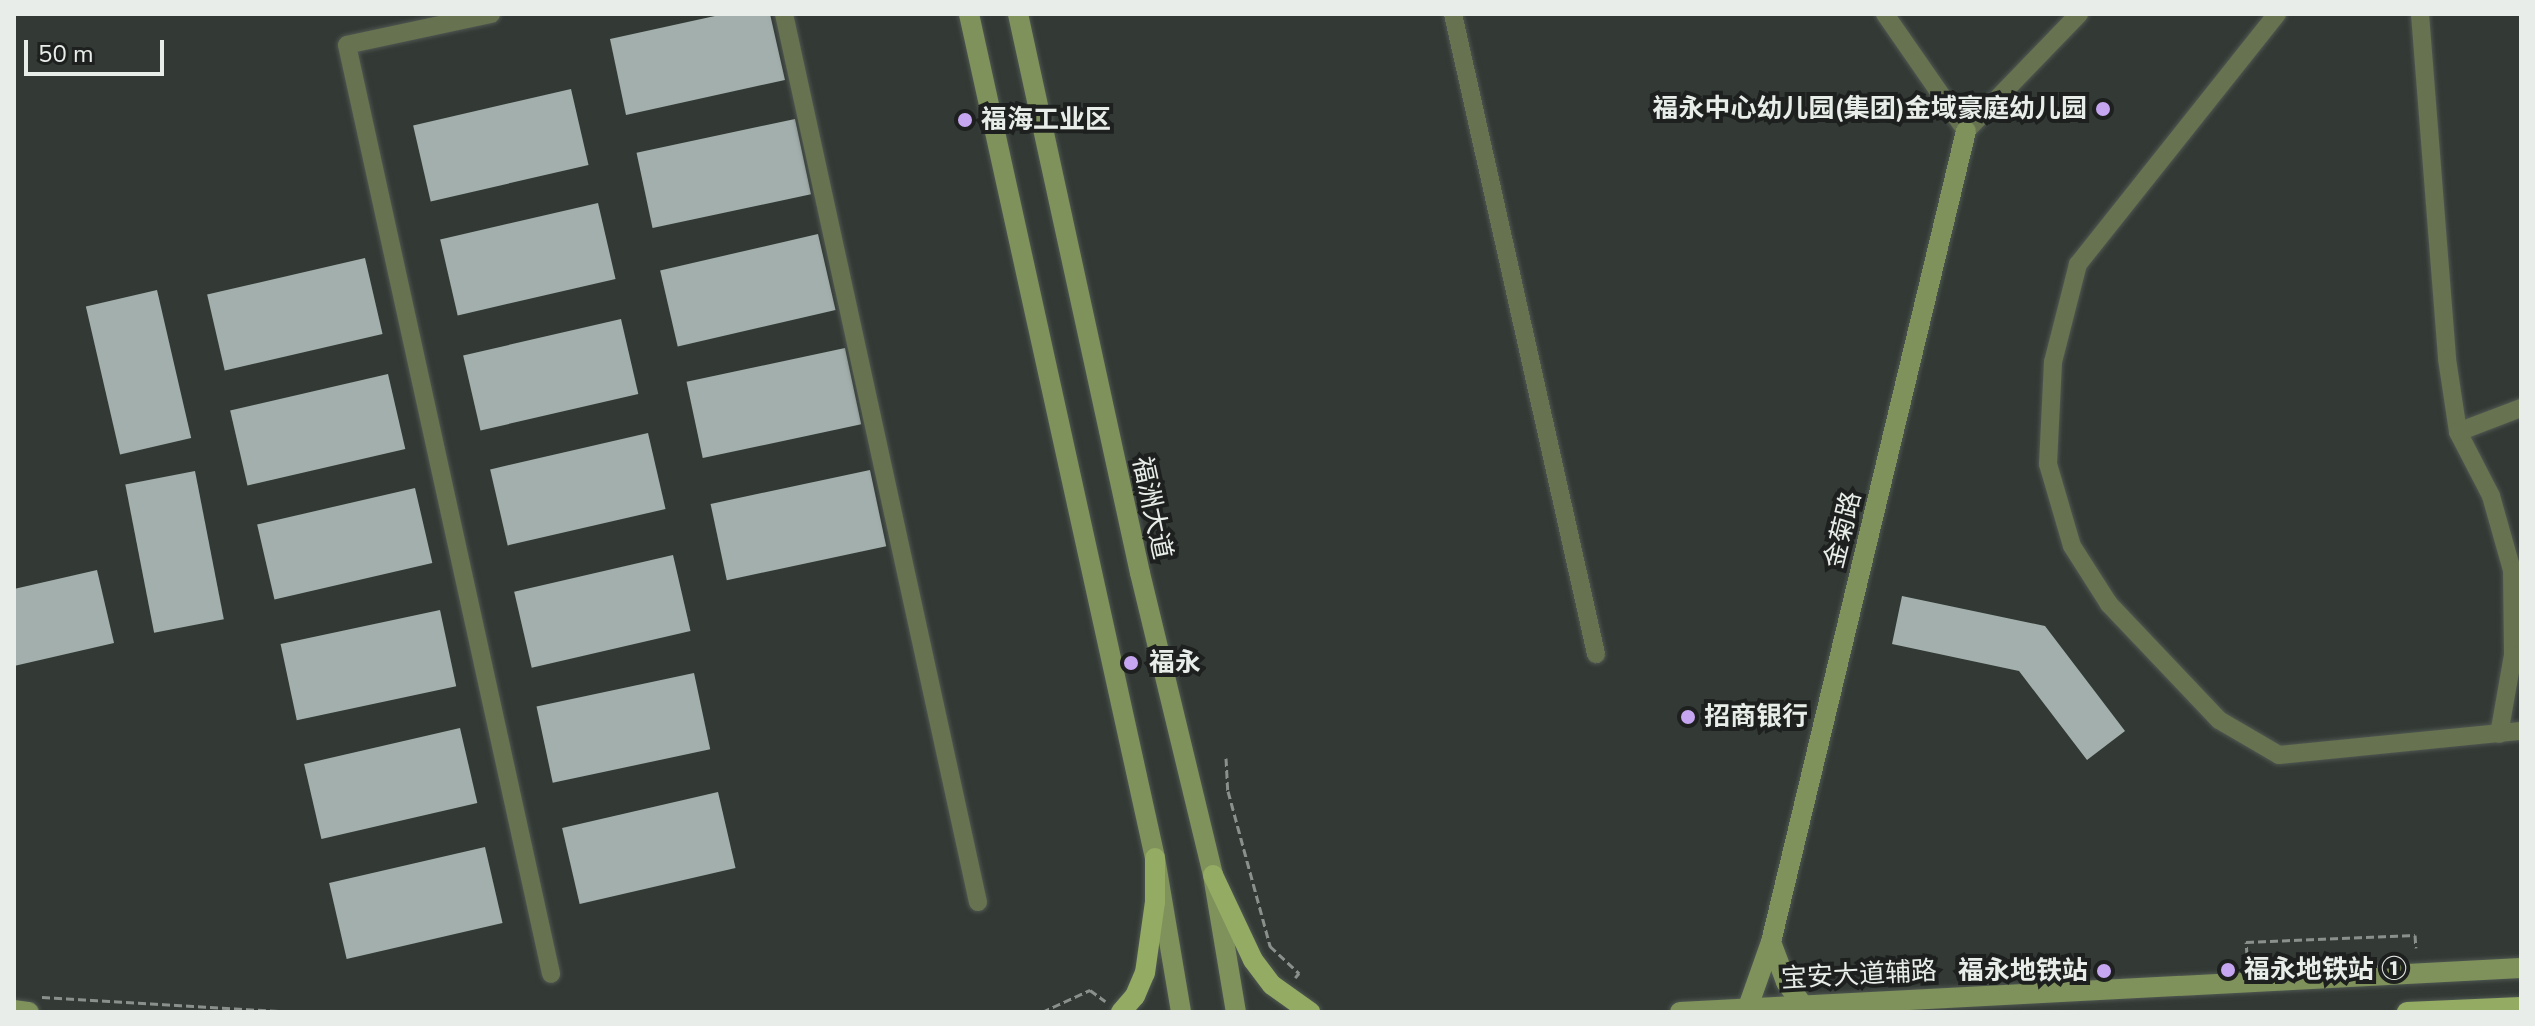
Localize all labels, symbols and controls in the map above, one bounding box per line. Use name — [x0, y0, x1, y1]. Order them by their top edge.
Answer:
scale bar — [28, 24, 168, 74]
text: 50 m — [38, 38, 94, 70]
place label: 福永中心幼儿园(集团)金域豪庭幼儿园 — [1652, 93, 2087, 125]
marker: 福永中心幼儿园(集团)金域豪庭幼儿园 — [2094, 100, 2112, 118]
place label: 福海工业区 — [981, 104, 1111, 136]
marker: 福海工业区 — [956, 111, 974, 129]
street label: 福洲大道 — [1126, 454, 1178, 562]
street label: 金菊路 — [1818, 488, 1868, 572]
place label: 福永 — [1149, 647, 1201, 679]
marker: 福永 — [1120, 652, 1142, 674]
place label: 招商银行 — [1704, 701, 1808, 733]
marker: 招商银行 — [1679, 708, 1697, 726]
place label: 福永地铁站 ① — [2244, 954, 2407, 986]
street label: 宝安大道辅路 — [1780, 955, 1938, 995]
place label: 福永地铁站 — [1958, 955, 2088, 987]
marker: 福永地铁站 ① — [2219, 961, 2237, 979]
marker: 福永地铁站 — [2095, 962, 2113, 980]

